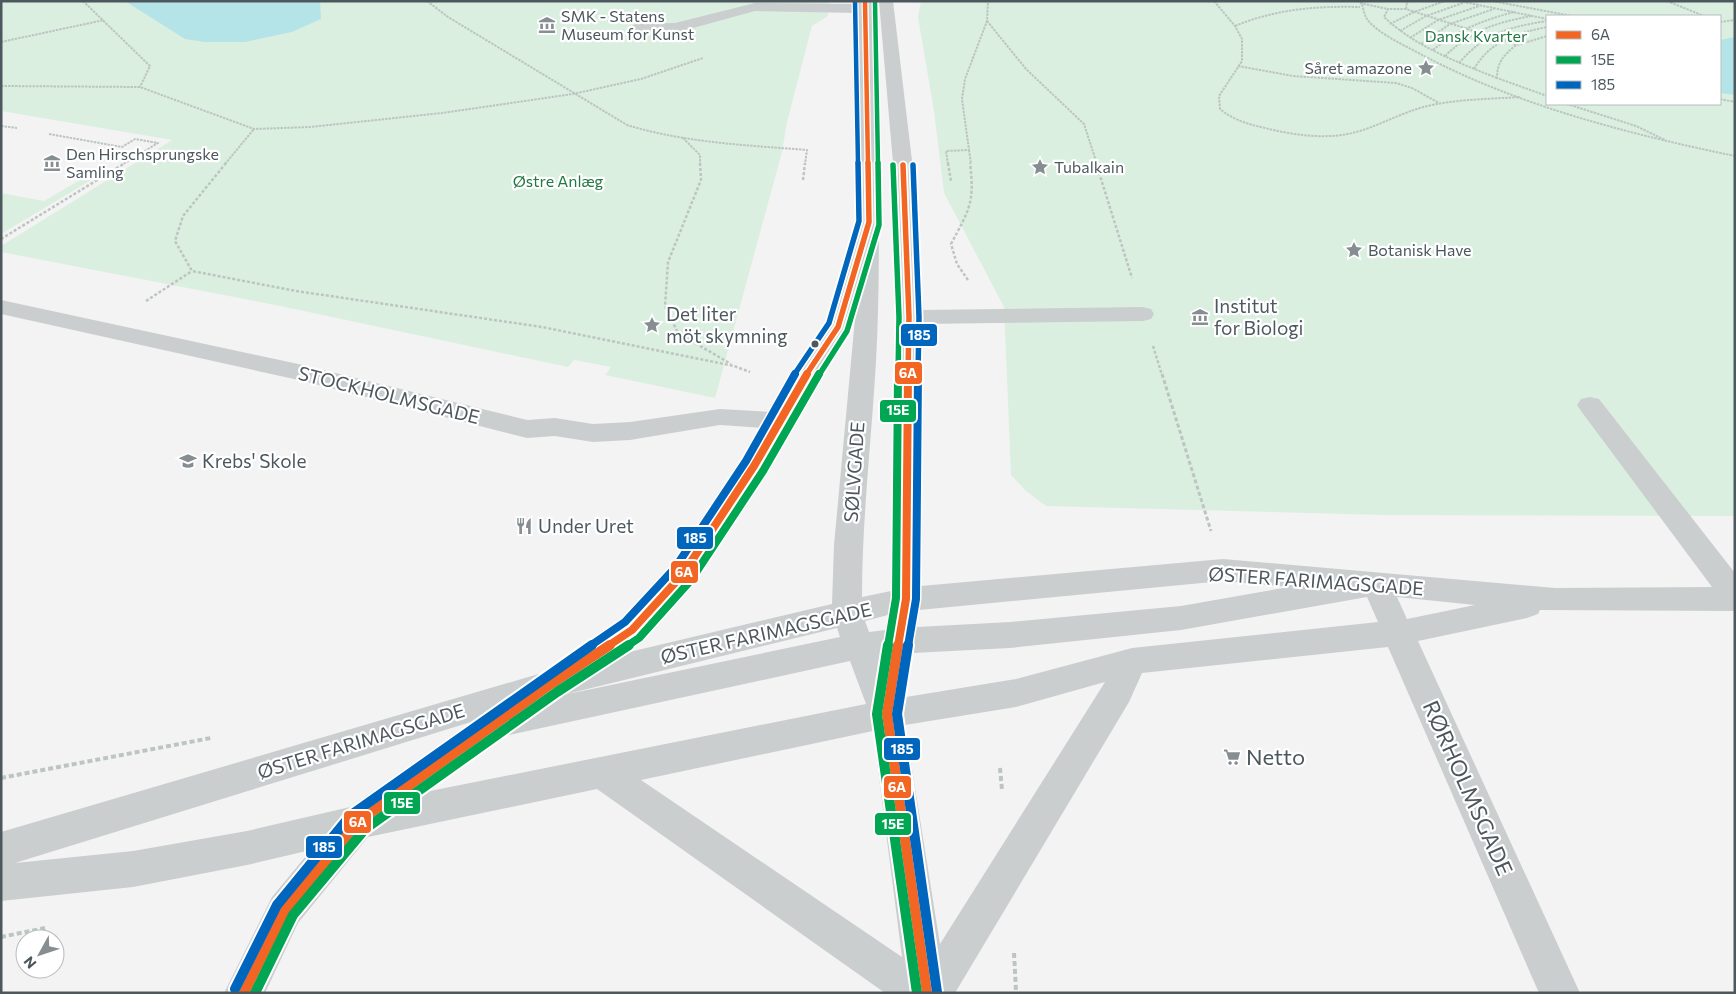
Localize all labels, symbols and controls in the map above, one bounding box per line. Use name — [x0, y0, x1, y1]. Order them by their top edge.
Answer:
place label: SMK - Statens Museum for Kunst — [561, 6, 695, 43]
museum icon: SMK - Statens Museum for Kunst — [537, 15, 557, 35]
legend — [1546, 15, 1721, 105]
text: 6A — [1591, 25, 1610, 43]
park label: Dansk Kvarter — [1425, 26, 1528, 45]
text: 15E — [1591, 50, 1615, 68]
place label: Såret amazone — [1304, 58, 1412, 77]
place icon: Såret amazone — [1416, 58, 1436, 78]
text: 185 — [1591, 75, 1615, 93]
place label: Den Hirschsprungske Samling — [66, 144, 219, 181]
museum icon: Den Hirschsprungske Samling — [42, 153, 62, 173]
place icon: Tubalkain — [1030, 157, 1050, 177]
place label: Tubalkain — [1054, 157, 1124, 176]
park label: Østre Anlæg — [513, 171, 604, 190]
place icon: Botanisk Have — [1344, 240, 1364, 260]
place label: Botanisk Have — [1368, 240, 1472, 259]
place label: Institut for Biologi — [1214, 294, 1303, 339]
place label: Det liter möt skymning — [666, 302, 788, 347]
museum icon: Institut for Biologi — [1190, 307, 1210, 327]
place icon: Det liter möt skymning — [642, 315, 662, 335]
line badge: 185 — [900, 323, 938, 347]
text: 185 — [907, 326, 931, 343]
unlabelled marker — [810, 339, 820, 349]
street label: STOCKHOLMSGADE — [296, 361, 482, 428]
line badge: 6A — [894, 361, 923, 385]
text: 6A — [899, 364, 917, 381]
line badge: 15E — [879, 399, 917, 423]
text: 15E — [887, 401, 909, 418]
street label: SØLVGADE — [839, 421, 868, 523]
place label: Krebs' Skole — [202, 449, 306, 472]
school or university icon: Krebs' Skole — [178, 451, 198, 471]
place label: Under Uret — [538, 514, 634, 537]
restaurant icon: Under Uret — [514, 516, 534, 536]
line badge: 185 — [676, 526, 714, 550]
text: 185 — [683, 529, 707, 546]
line badge: 6A — [670, 560, 699, 584]
street label: ØSTER FARIMAGSGADE — [1208, 562, 1424, 599]
text: 6A — [675, 563, 693, 580]
street label: ØSTER FARIMAGSGADE — [658, 597, 874, 668]
street label: RØRHOLMSGADE — [1418, 696, 1519, 879]
street label: ØSTER FARIMAGSGADE — [254, 698, 467, 783]
line badge: 185 — [883, 737, 921, 761]
text: 185 — [890, 740, 914, 757]
place label: Netto — [1246, 743, 1305, 770]
supermarket icon: Netto — [1222, 747, 1242, 767]
line badge: 6A — [883, 775, 912, 799]
text: 6A — [888, 778, 906, 795]
line badge: 15E — [383, 791, 421, 815]
text: 15E — [391, 794, 413, 811]
line badge: 6A — [343, 810, 372, 834]
line badge: 15E — [874, 812, 912, 836]
text: 6A — [349, 813, 367, 830]
text: 15E — [882, 815, 904, 832]
line badge: 185 — [305, 835, 343, 859]
text: 185 — [312, 838, 336, 855]
north arrow — [15, 929, 65, 979]
text: N — [20, 953, 40, 972]

